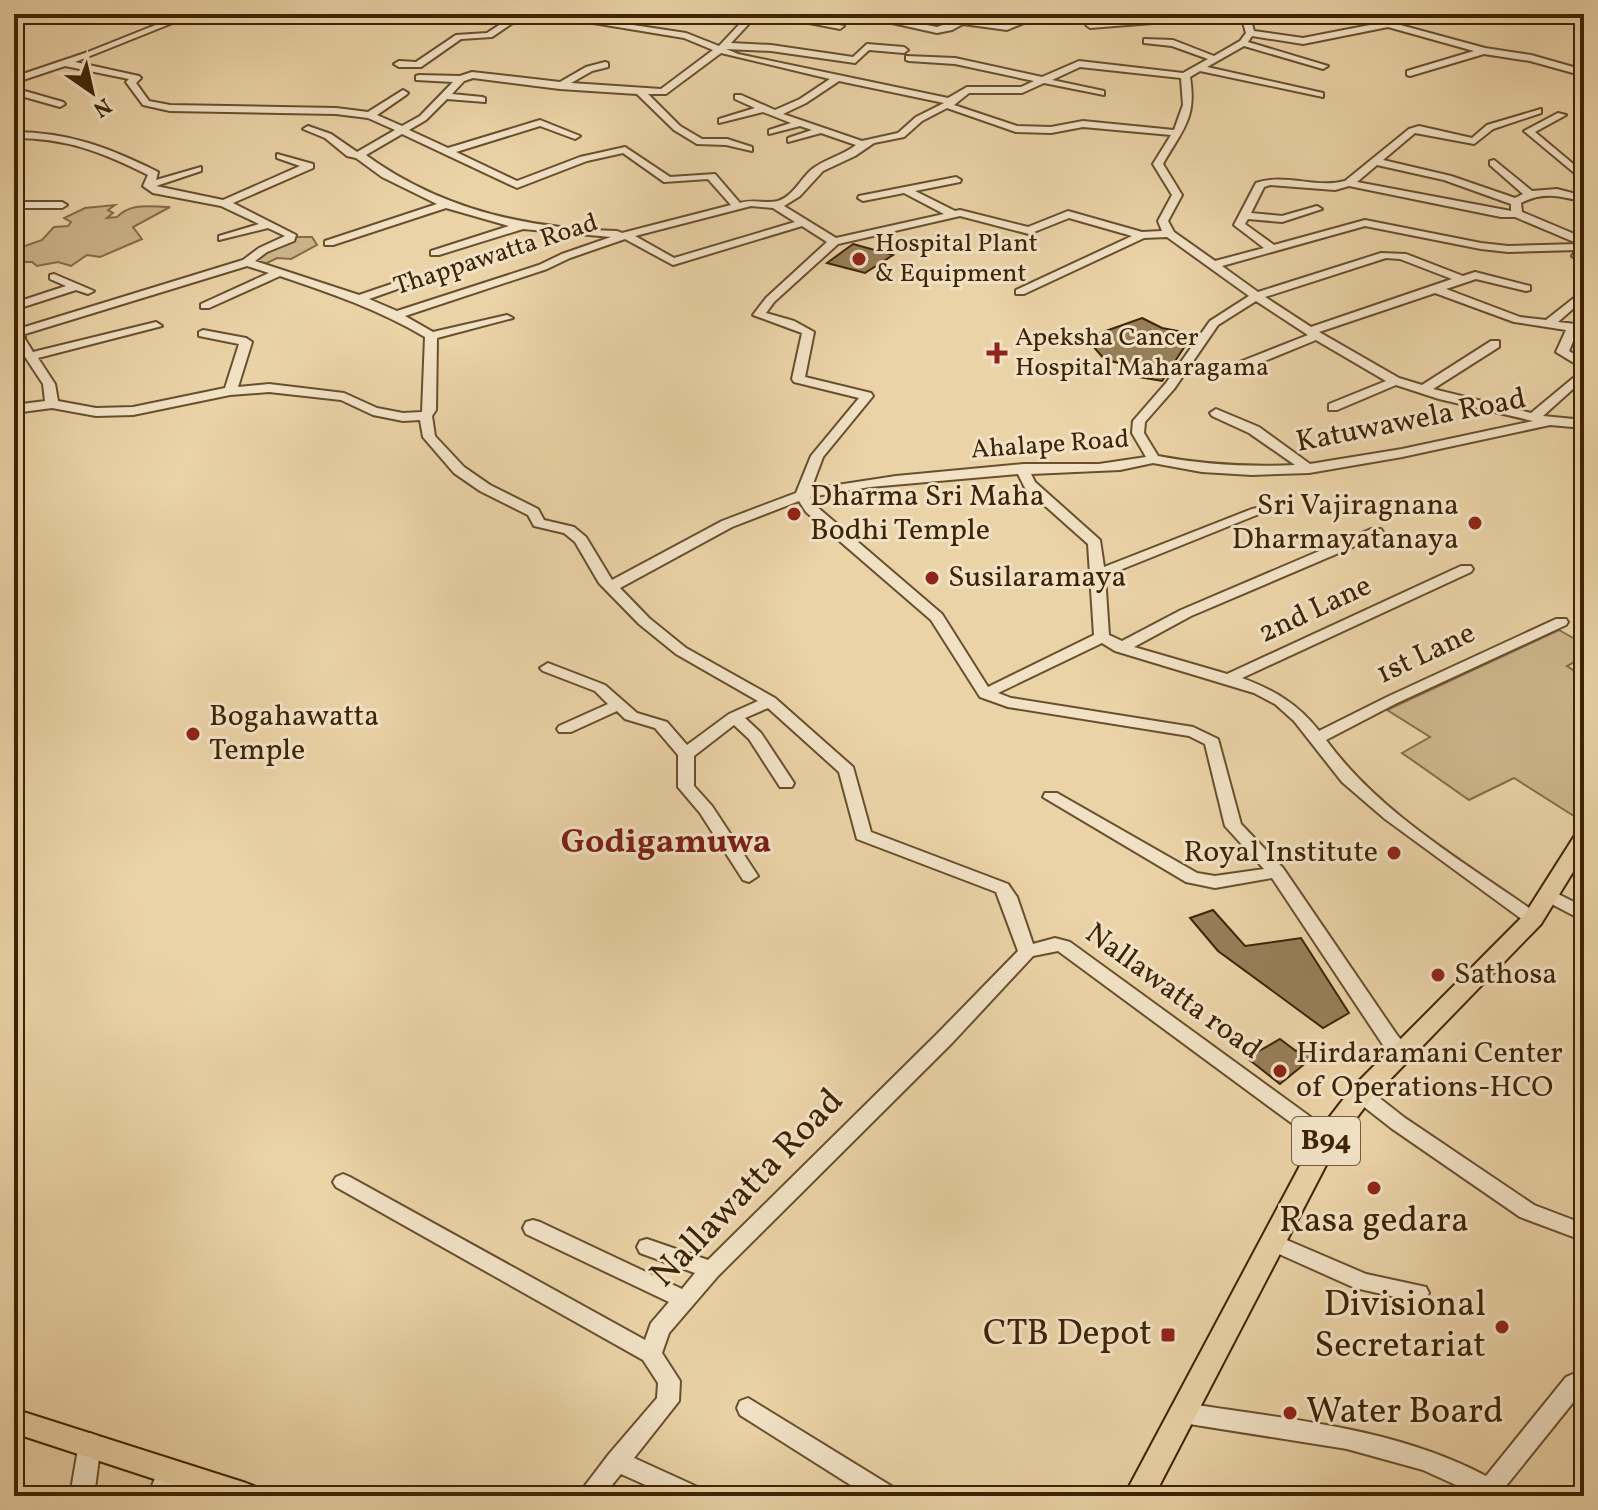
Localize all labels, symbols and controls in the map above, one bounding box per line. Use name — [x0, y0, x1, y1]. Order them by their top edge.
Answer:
north arrow — [52, 52, 132, 132]
text: N — [86, 89, 117, 124]
street label: Thappawatta Road — [389, 205, 603, 305]
place label: Hospital Plant & Equipment — [875, 226, 1038, 292]
marker: Hospital Plant & Equipment — [850, 250, 868, 268]
place label: Apeksha Cancer Hospital Maharagama — [1015, 320, 1269, 386]
marker: Apeksha Cancer Hospital Maharagama — [986, 342, 1008, 364]
street label: Katuwawela Road — [1292, 378, 1530, 464]
street label: Ahalape Road — [970, 422, 1130, 468]
place label: Dharma Sri Maha Bodhi Temple — [810, 476, 1045, 552]
place label: Sri Vajiragnana Dharmayatanaya — [1232, 485, 1459, 561]
marker: Dharma Sri Maha Bodhi Temple — [785, 505, 803, 523]
marker: Sri Vajiragnana Dharmayatanaya — [1466, 514, 1484, 532]
place label: Susilaramaya — [948, 557, 1127, 599]
street label: 2nd Lane — [1251, 565, 1379, 655]
marker: Susilaramaya — [923, 569, 941, 587]
street label: 1st Lane — [1370, 613, 1482, 695]
place label: Bogahawatta Temple — [209, 696, 379, 772]
marker: Bogahawatta Temple — [184, 725, 202, 743]
district label: Godigamuwa — [561, 820, 771, 867]
place label: Royal Institute — [1183, 832, 1378, 874]
marker: Royal Institute — [1385, 844, 1403, 862]
street label: Nallawatta road — [1076, 914, 1270, 1070]
place label: Sathosa — [1454, 954, 1557, 996]
marker: Sathosa — [1429, 966, 1447, 984]
place label: Hirdaramani Center of Operations-HCO — [1296, 1033, 1563, 1109]
marker: Hirdaramani Center of Operations-HCO — [1271, 1062, 1289, 1080]
street label: Nallawatta Road — [640, 1078, 856, 1300]
road number: B94 — [1292, 1117, 1360, 1165]
marker: Rasa gedara — [1365, 1179, 1383, 1197]
place label: Rasa gedara — [1279, 1197, 1469, 1247]
place label: Divisional Secretariat — [1314, 1281, 1486, 1372]
place label: CTB Depot — [983, 1310, 1152, 1360]
marker: Divisional Secretariat — [1493, 1318, 1511, 1336]
marker: CTB Depot — [1159, 1326, 1177, 1344]
place label: Water Board — [1306, 1388, 1504, 1438]
marker: Water Board — [1281, 1404, 1299, 1422]

